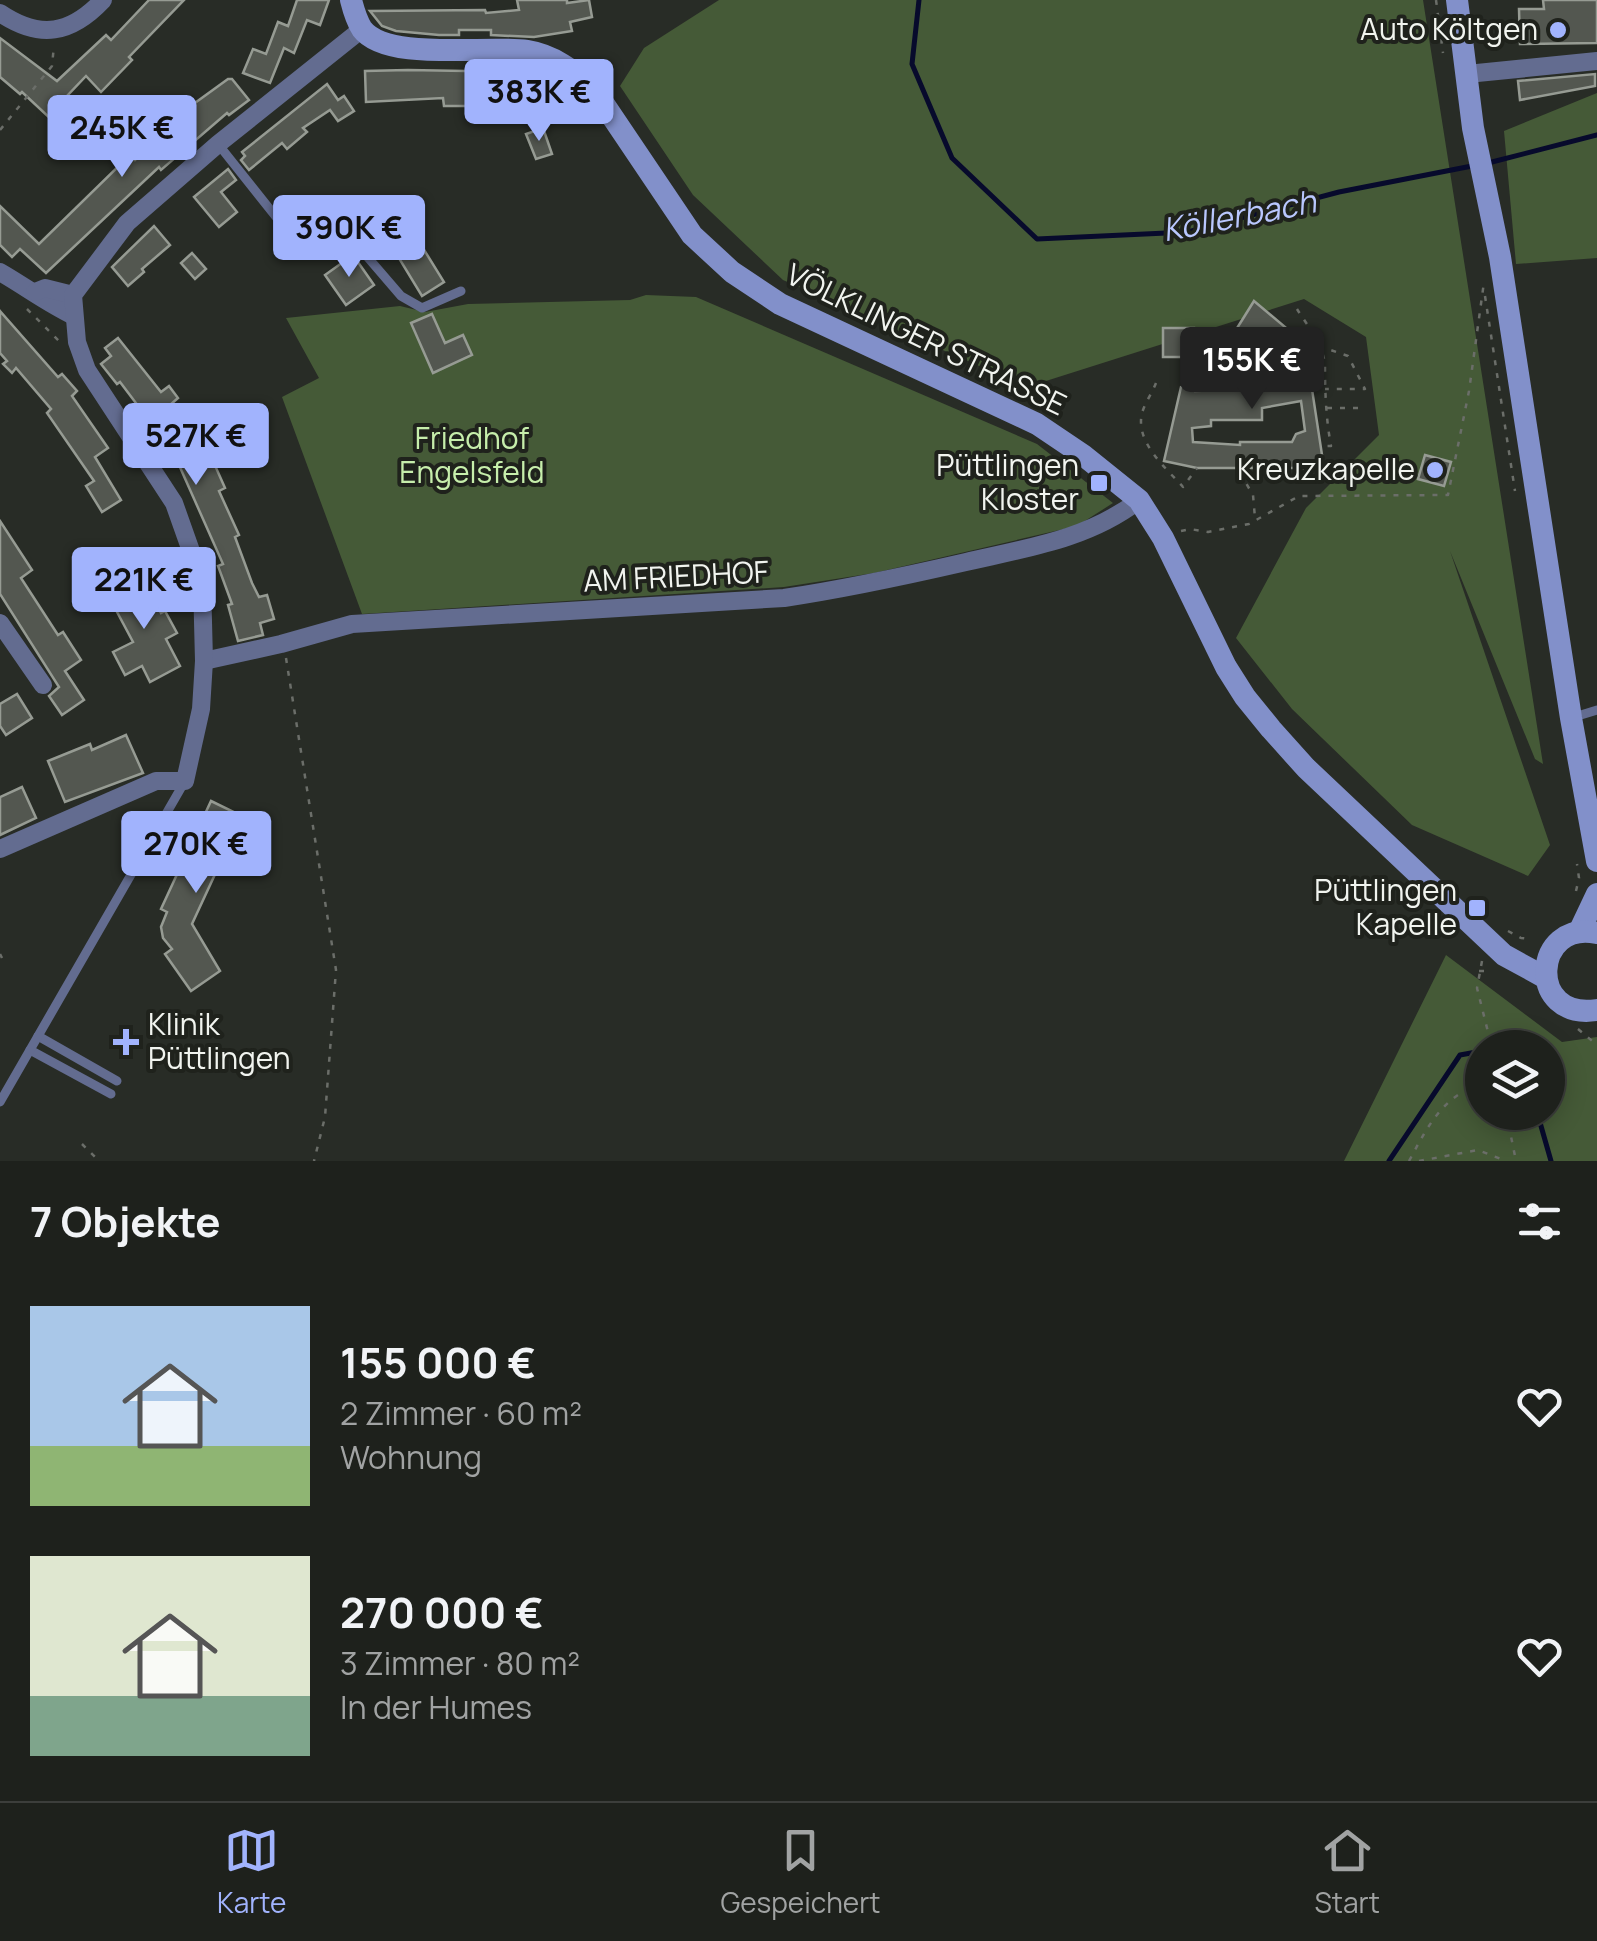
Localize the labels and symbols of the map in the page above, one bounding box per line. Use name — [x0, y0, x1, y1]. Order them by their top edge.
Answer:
place label: Auto Költgen — [1360, 8, 1538, 49]
marker: Auto Költgen — [1547, 19, 1569, 41]
pin: 383K € — [458, 59, 620, 144]
pin: 245K € — [41, 95, 203, 180]
water label: Köllerbach — [1158, 178, 1320, 251]
pin: 390K € — [268, 195, 430, 280]
street label: VÖLKLINGER STRASSE — [780, 253, 1073, 424]
pin: 155K € — [1171, 327, 1333, 412]
pin: 527K € — [115, 403, 277, 488]
park label: Friedhof Engelsfeld — [399, 417, 545, 492]
place label: Püttlingen Kloster — [936, 444, 1079, 519]
place label: Kreuzkapelle — [1237, 448, 1415, 489]
marker: Kreuzkapelle — [1424, 459, 1446, 481]
marker: Püttlingen Kloster — [1088, 472, 1110, 494]
pin: 221K € — [63, 547, 225, 632]
street label: AM FRIEDHOF — [582, 550, 770, 601]
pin: 270K € — [115, 811, 277, 896]
place label: Püttlingen Kapelle — [1314, 869, 1457, 944]
marker: Püttlingen Kapelle — [1466, 897, 1488, 919]
place label: Klinik Püttlingen — [148, 1003, 291, 1078]
marker: Klinik Püttlingen — [113, 1029, 139, 1055]

